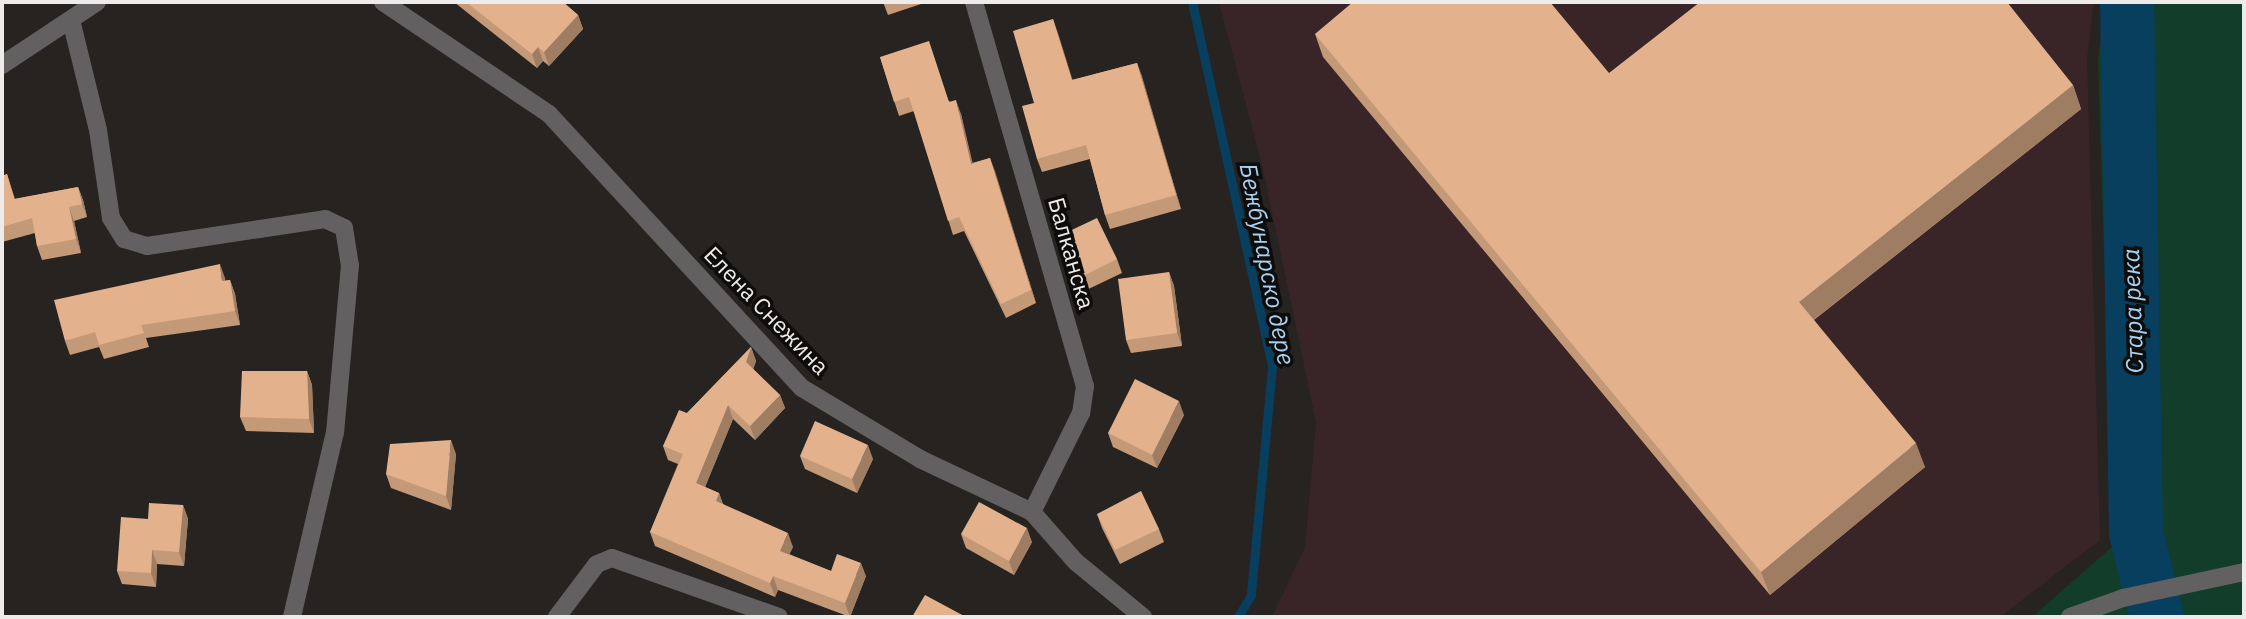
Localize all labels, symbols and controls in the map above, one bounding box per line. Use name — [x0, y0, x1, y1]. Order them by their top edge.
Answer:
water label: Бежбунарско дере — [1233, 161, 1301, 367]
street label: Балканска — [1043, 194, 1101, 312]
street label: Елена Снежина — [699, 240, 835, 380]
water label: Стара река — [2116, 248, 2150, 374]

